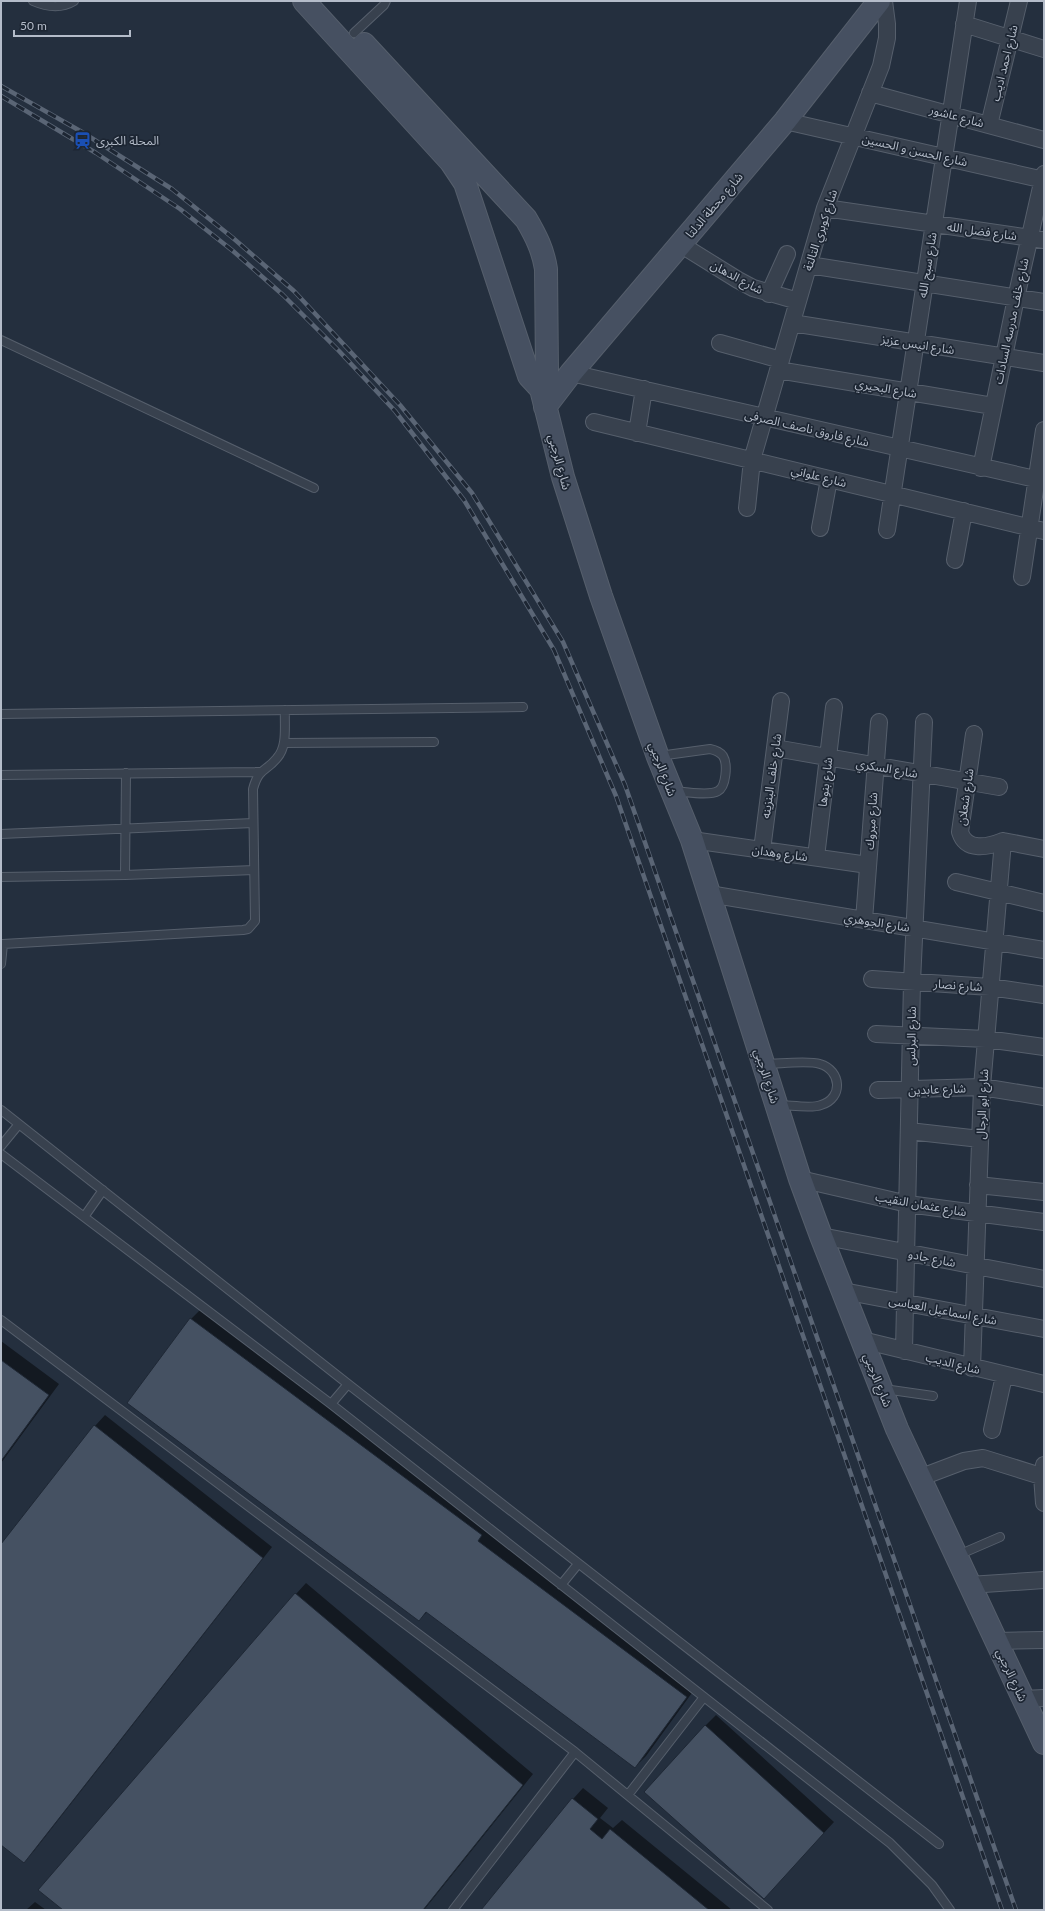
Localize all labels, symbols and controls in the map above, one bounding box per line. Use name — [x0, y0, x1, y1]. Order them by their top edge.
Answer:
scale bar — [14, 12, 130, 38]
text: 50 m — [20, 18, 47, 33]
street label: شارع احمد اديب — [987, 23, 1023, 103]
street label: شارع عاشور — [927, 101, 986, 132]
station icon: المحلة الكبرى — [73, 130, 93, 150]
street label: شارع الحسن و الحسين — [860, 131, 969, 171]
place label: المحلة الكبرى — [96, 133, 159, 148]
street label: شارع محطة الدلتا — [682, 169, 747, 242]
street label: شارع كوبري التالتة — [800, 187, 843, 273]
street label: شارع فضل الله — [946, 219, 1018, 245]
street label: شارع سبح الله — [914, 231, 942, 299]
street label: شارع الدهان — [707, 257, 766, 299]
street label: شارع خلف مدرسه السادات — [990, 257, 1034, 386]
street label: شارع انيس عزيز — [879, 331, 956, 359]
street label: شارع البحيري — [853, 375, 918, 404]
street label: شارع فاروق ناصف الصرفى — [743, 406, 871, 452]
street label: شارع الرجبي — [543, 433, 575, 492]
street label: شارع علواني — [789, 462, 848, 493]
street label: شارع خلف البنزينه — [758, 733, 786, 820]
street label: شارع الرجبي — [643, 740, 680, 799]
street label: شارع السكري — [854, 755, 919, 784]
street label: شارع بنوها — [815, 756, 837, 808]
street label: شارع شعلان — [954, 767, 978, 827]
street label: شارع مبروك — [862, 792, 882, 850]
street label: شارع وهدان — [751, 842, 809, 866]
street label: شارع الجوهري — [843, 909, 911, 937]
street label: شارع نصار — [932, 976, 983, 996]
street label: شارع البرلس — [903, 1006, 921, 1066]
street label: شارع الرجبي — [748, 1047, 783, 1106]
street label: شارع ابو الرجال — [973, 1068, 993, 1140]
street label: شارع عابدين — [908, 1080, 966, 1100]
street label: شارع عثمان النقيب — [874, 1189, 968, 1221]
street label: شارع جادو — [907, 1246, 957, 1272]
street label: شارع اسماعيل العباسى — [887, 1292, 998, 1330]
street label: شارع الديب — [924, 1349, 982, 1379]
street label: شارع الرجبي — [858, 1351, 896, 1410]
street label: شارع الرجبي — [991, 1646, 1031, 1705]

